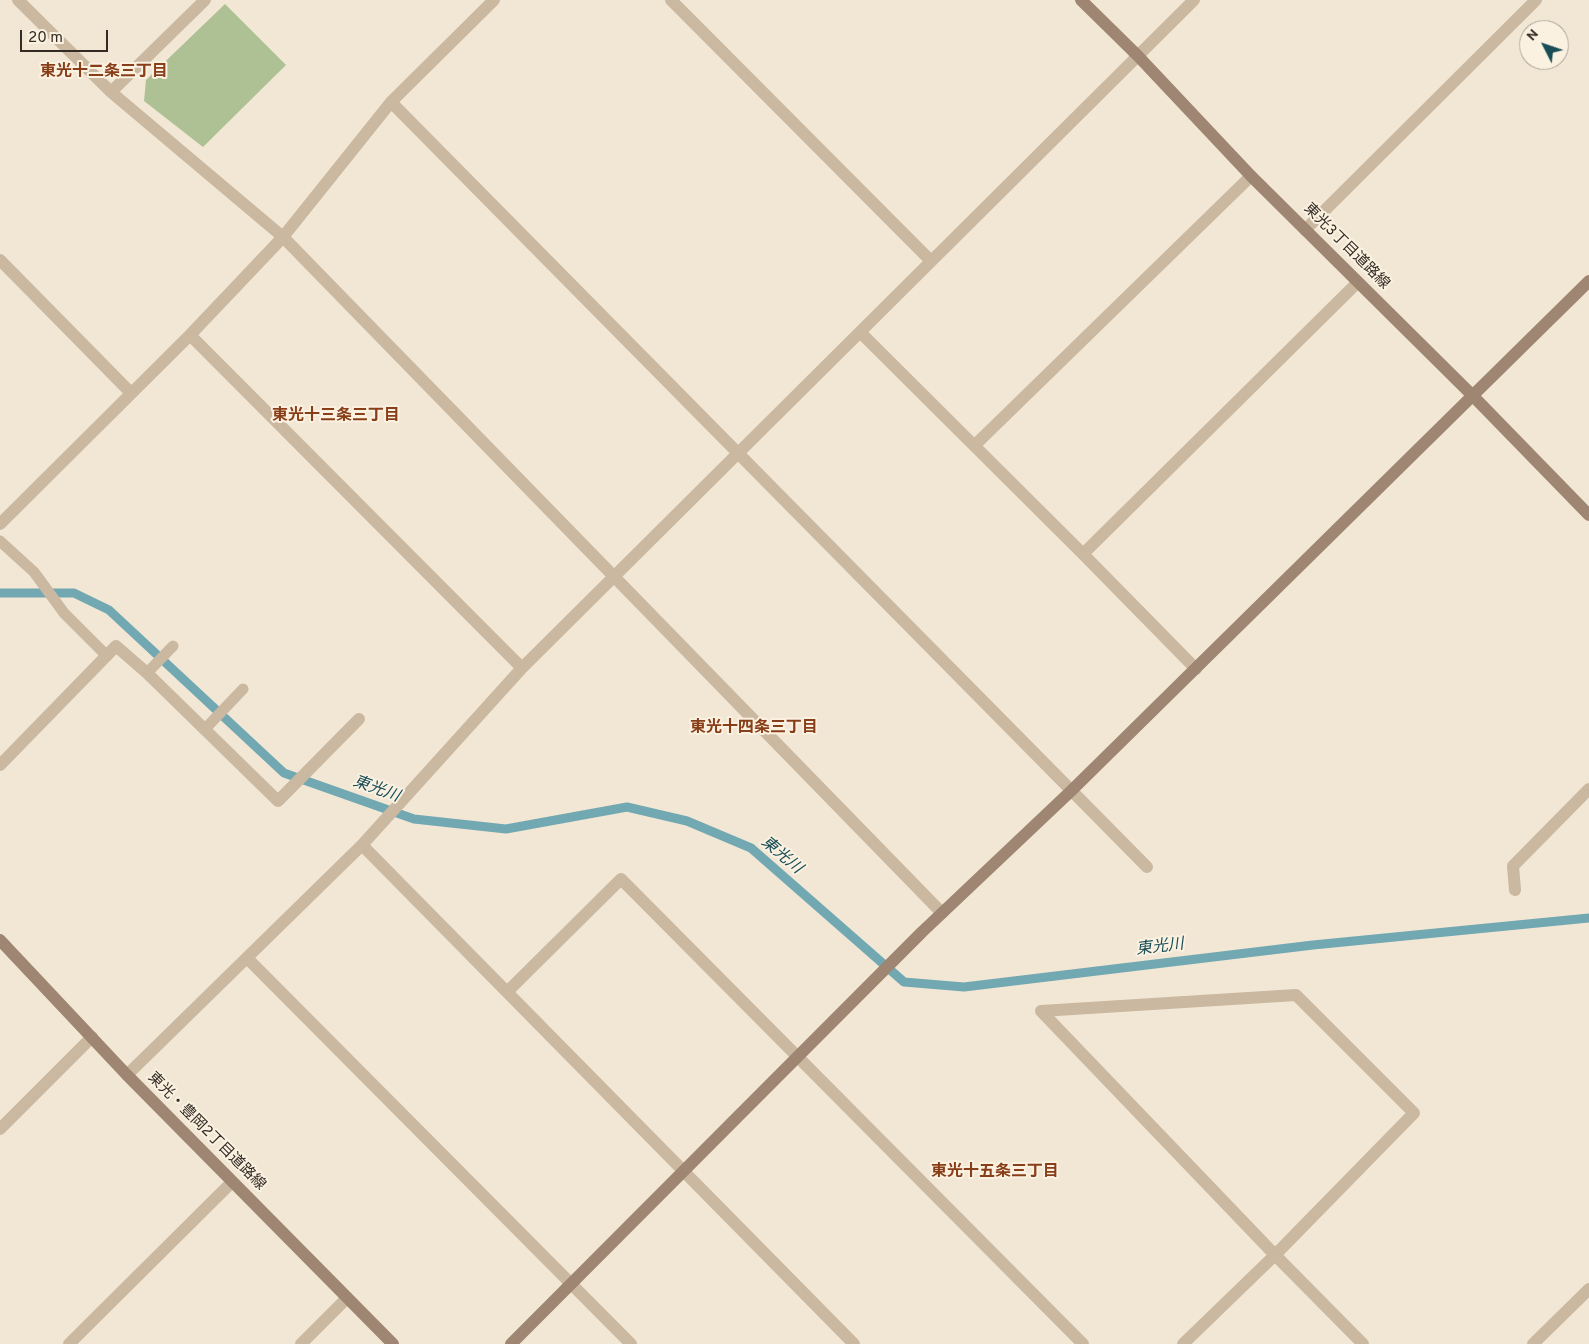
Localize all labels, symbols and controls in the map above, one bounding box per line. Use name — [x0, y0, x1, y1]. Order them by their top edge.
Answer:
scale bar — [22, 20, 110, 52]
north arrow — [1519, 20, 1569, 70]
text: N — [1523, 26, 1543, 45]
text: 20 m — [28, 29, 63, 48]
district label: 東光十二条三丁目 — [40, 63, 168, 83]
street label: 東光3丁目道路線 — [1299, 200, 1393, 294]
district label: 東光十三条三丁目 — [272, 407, 400, 427]
district label: 東光十四条三丁目 — [690, 719, 818, 739]
water label: 東光川 — [350, 773, 402, 807]
water label: 東光川 — [756, 833, 806, 879]
water label: 東光川 — [1135, 936, 1185, 960]
street label: 東光・豊岡2丁目道路線 — [143, 1069, 269, 1195]
district label: 東光十五条三丁目 — [931, 1163, 1059, 1183]

